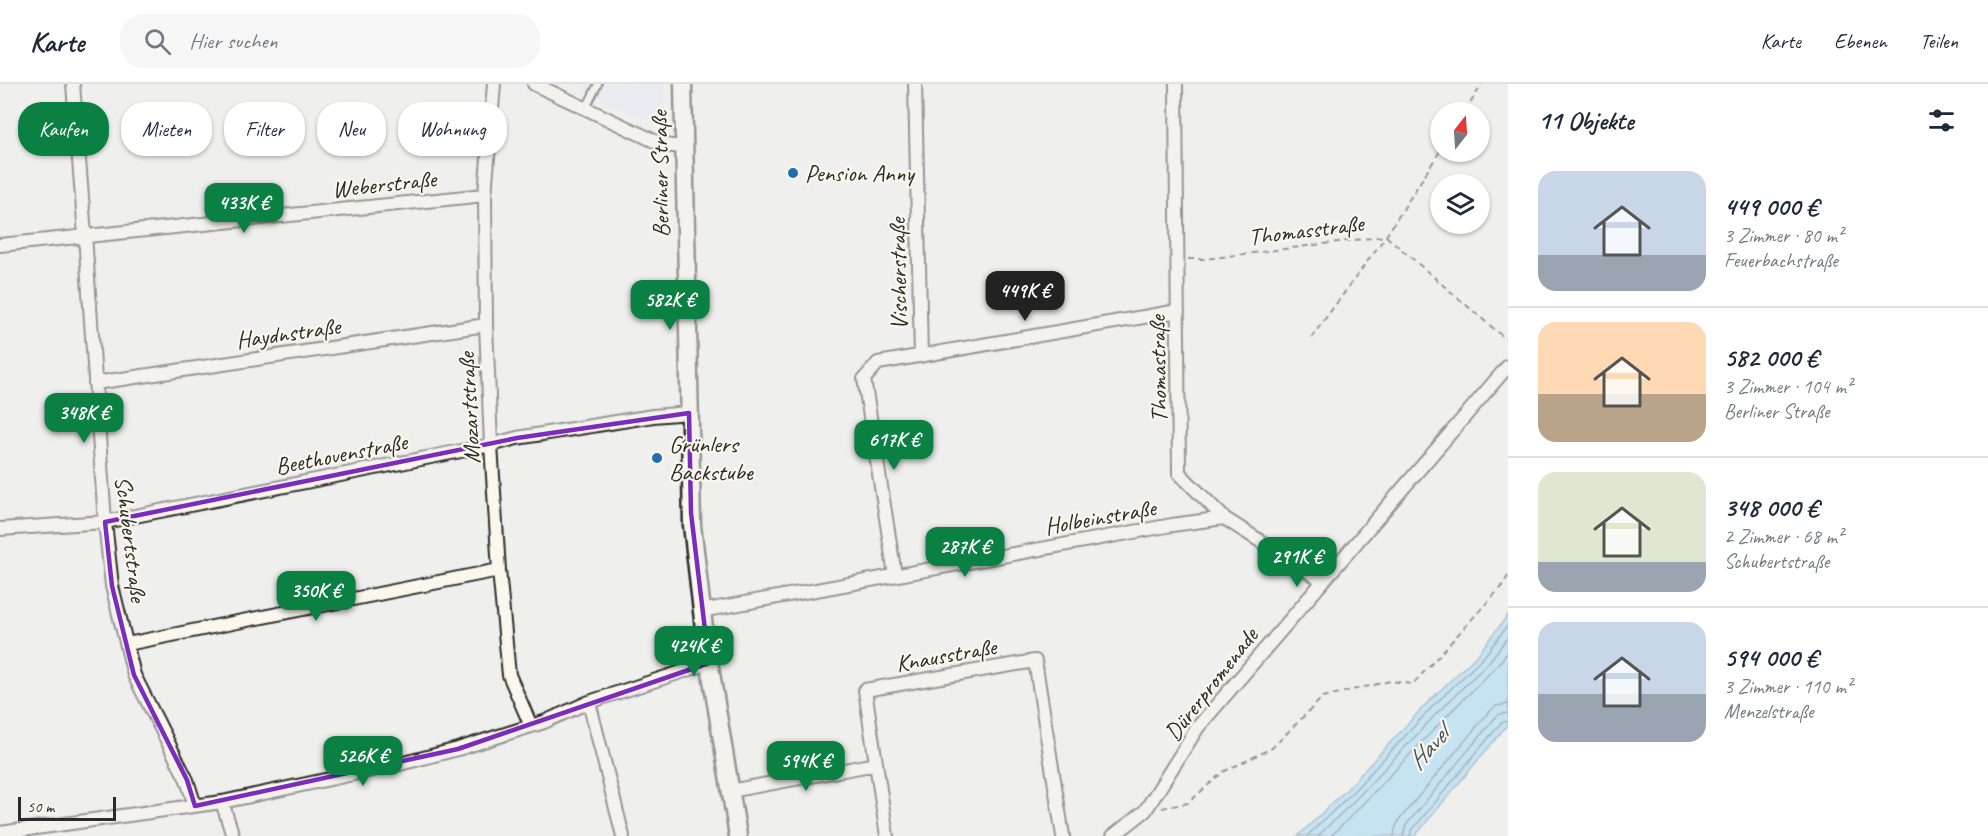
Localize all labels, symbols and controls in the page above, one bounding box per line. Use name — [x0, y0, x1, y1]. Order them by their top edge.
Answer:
search box — [120, 14, 540, 68]
text: Karte — [30, 24, 84, 59]
icon: search — [141, 25, 174, 58]
text: Hier suchen — [189, 27, 278, 55]
text: Karte — [1761, 28, 1801, 54]
text: Ebenen — [1834, 28, 1887, 54]
text: Teilen — [1920, 28, 1958, 54]
chip: Kaufen — [18, 102, 109, 156]
chip: Mieten — [121, 102, 212, 156]
chip: Filter — [224, 102, 305, 156]
chip: Neu — [317, 102, 386, 156]
chip: Wohnung — [398, 102, 507, 156]
north arrow — [1430, 102, 1490, 162]
map controls — [1430, 102, 1490, 234]
text: 11 Objekte — [1538, 104, 1634, 137]
icon: filters — [1925, 104, 1958, 137]
street label: Berliner Straße — [644, 108, 676, 238]
place label: Pension Anny — [805, 158, 915, 188]
street label: Weberstraße — [331, 163, 440, 204]
marker: Pension Anny — [786, 166, 800, 180]
button: layers — [1430, 174, 1490, 234]
pin: 433K € — [195, 183, 293, 234]
text: 433K € — [219, 190, 270, 215]
text: 449 000 € — [1724, 190, 1818, 223]
icon: home — [1586, 195, 1658, 267]
street label: Thomasstraße — [1247, 208, 1367, 252]
street label: Vischerstraße — [882, 215, 914, 330]
text: 3 Zimmer · 80 m² — [1724, 223, 1843, 248]
text: Feuerbachstraße — [1724, 248, 1838, 273]
pin: 449K € — [976, 271, 1074, 322]
text: 449K € — [1000, 278, 1050, 303]
pin: 582K € — [621, 280, 719, 331]
text: 582K € — [645, 287, 695, 312]
street label: Haydnstraße — [234, 311, 344, 355]
street label: Thomastraße — [1142, 313, 1174, 423]
text: 582 000 € — [1724, 341, 1818, 374]
icon: home — [1586, 346, 1658, 418]
street label: Mozartstraße — [451, 349, 487, 464]
text: 3 Zimmer · 104 m² — [1724, 374, 1852, 399]
pin: 348K € — [35, 393, 133, 444]
text: Berliner Straße — [1724, 399, 1830, 424]
text: 348K € — [59, 400, 110, 425]
pin: 617K € — [845, 420, 943, 471]
street label: Beethovenstraße — [273, 426, 412, 481]
text: 617K € — [868, 427, 920, 452]
place label: Grünlers Backstube — [669, 429, 755, 487]
marker: Grünlers Backstube — [650, 451, 664, 465]
street label: Schubertstraße — [108, 475, 154, 606]
text: 348 000 € — [1724, 491, 1818, 524]
street label: Holbeinstraße — [1042, 492, 1160, 542]
icon: home — [1586, 496, 1658, 568]
text: 2 Zimmer · 68 m² — [1724, 524, 1843, 549]
pin: 287K € — [916, 527, 1014, 578]
text: 287K € — [940, 534, 990, 559]
pin: 291K € — [1248, 537, 1346, 588]
text: 291K € — [1272, 544, 1322, 569]
text: Schubertstraße — [1724, 549, 1829, 574]
pin: 350K € — [267, 571, 365, 622]
text: 350K € — [291, 578, 341, 603]
street label: Dürerpromenade — [1158, 620, 1266, 746]
pin: 424K € — [645, 626, 743, 677]
street label: Knausstraße — [894, 631, 1001, 679]
text: 424K € — [669, 633, 720, 658]
text: 594 000 € — [1724, 641, 1818, 674]
icon: home — [1586, 646, 1658, 718]
text: 3 Zimmer · 110 m² — [1724, 674, 1852, 699]
text: Menzelstraße — [1724, 699, 1813, 724]
water label: Havel — [1400, 713, 1462, 776]
pin: 526K € — [314, 736, 412, 787]
pin: 594K € — [757, 741, 855, 792]
text: 526K € — [337, 743, 389, 768]
text: 594K € — [781, 748, 831, 773]
scale bar — [18, 794, 116, 822]
text: 50 m — [27, 797, 54, 817]

